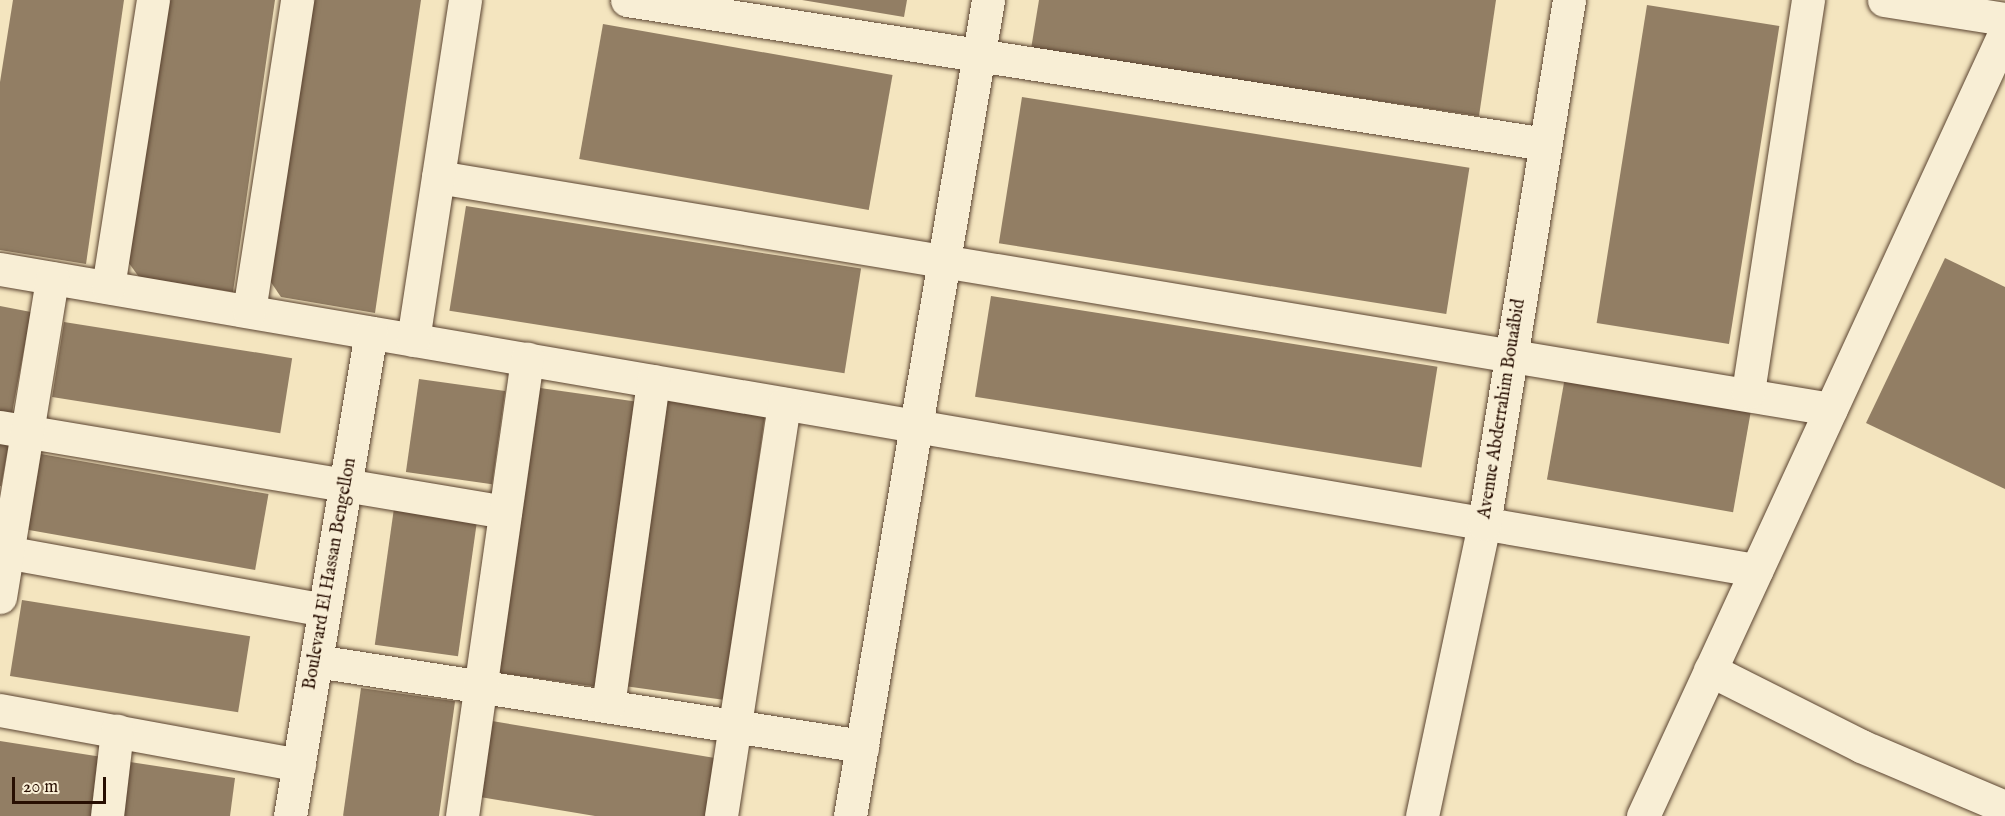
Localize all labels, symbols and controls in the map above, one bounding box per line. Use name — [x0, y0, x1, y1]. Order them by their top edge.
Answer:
street label: Avenue Abderrahim Bouaâbid — [1475, 298, 1531, 520]
street label: Boulevard El Hassan Bengellon — [300, 456, 362, 692]
scale bar — [15, 765, 110, 803]
text: 20 m — [23, 776, 58, 799]

